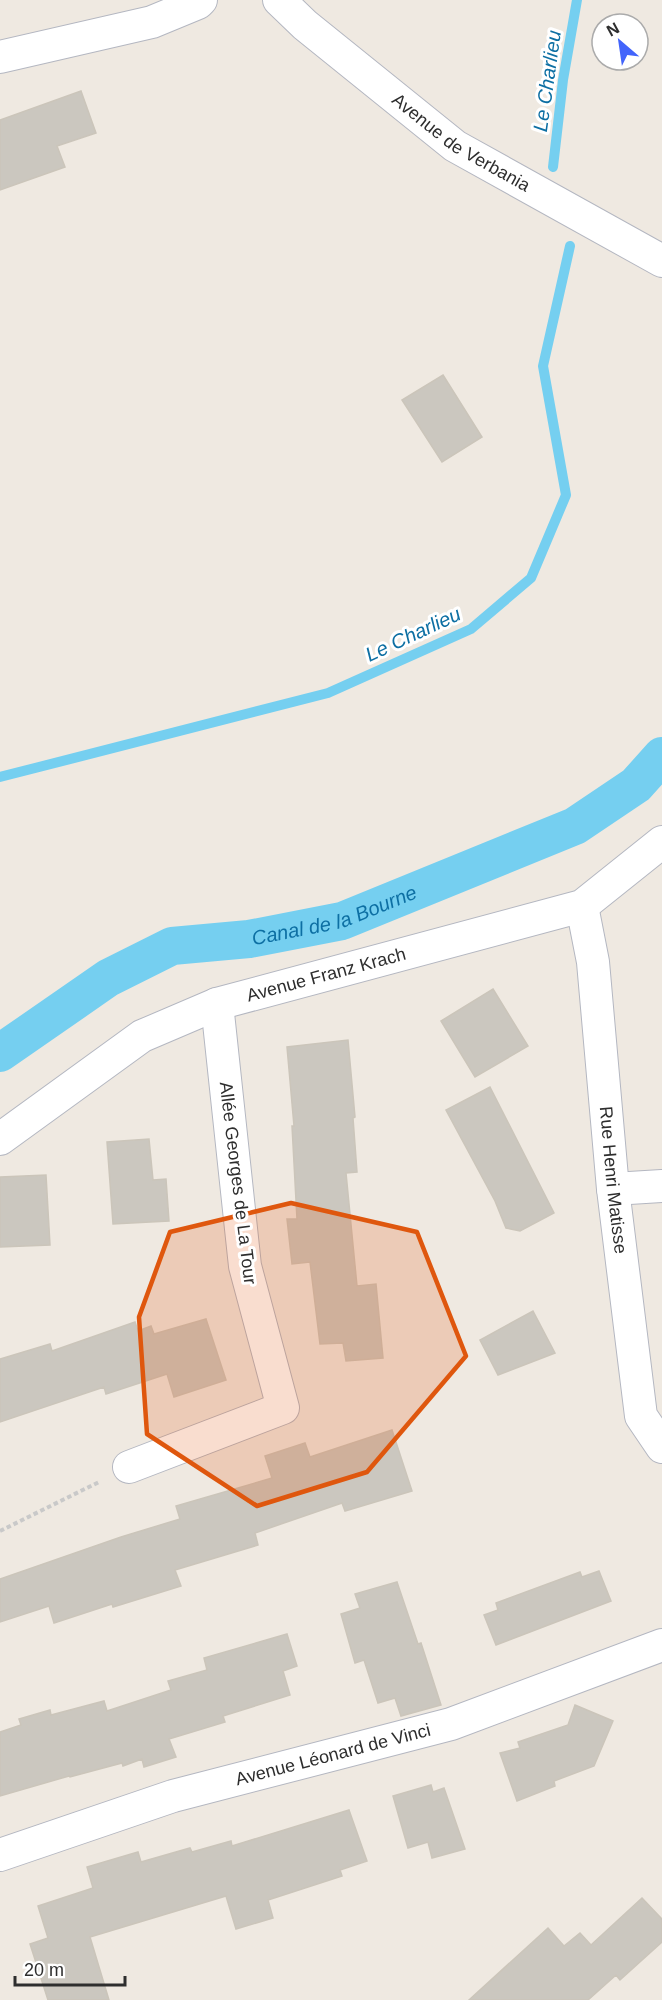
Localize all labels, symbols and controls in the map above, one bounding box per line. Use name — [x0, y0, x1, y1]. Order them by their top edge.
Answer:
north arrow — [590, 12, 650, 72]
text: N — [604, 19, 622, 40]
water label: Le Charlieu — [529, 29, 565, 133]
street label: Avenue de Verbania — [388, 89, 534, 196]
water label: Le Charlieu — [362, 602, 464, 666]
water label: Canal de la Bourne — [250, 881, 420, 949]
street label: Avenue Franz Krach — [244, 944, 408, 1006]
street label: Allée Georges de La Tour — [216, 1081, 260, 1285]
street label: Rue Henri Matisse — [596, 1105, 631, 1255]
street label: Avenue Léonard de Vinci — [233, 1720, 433, 1789]
scale bar — [15, 1949, 124, 1987]
text: 20 m — [24, 1960, 64, 1980]

